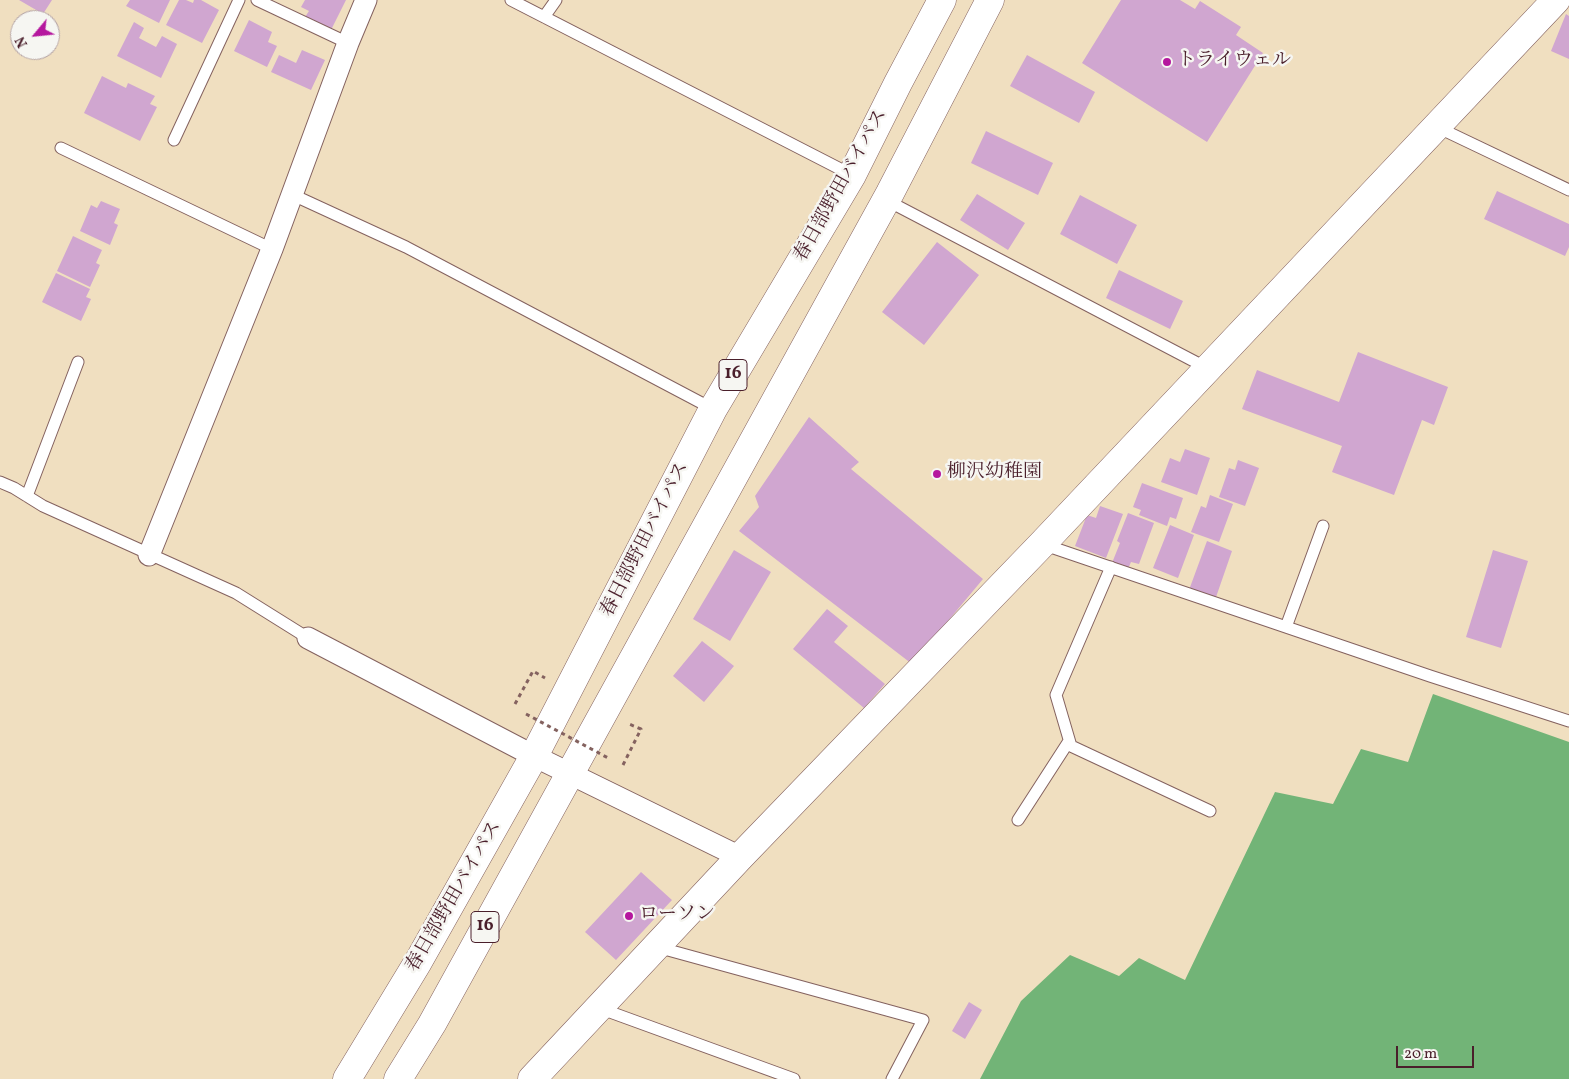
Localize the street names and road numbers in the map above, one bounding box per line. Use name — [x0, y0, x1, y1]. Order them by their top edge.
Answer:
street label: 春日部野田バイパス — [791, 106, 893, 266]
road number: 16 — [719, 360, 747, 390]
street label: 春日部野田バイパス — [597, 459, 695, 621]
street label: 春日部野田バイパス — [402, 817, 508, 977]
road number: 16 — [471, 912, 499, 942]

